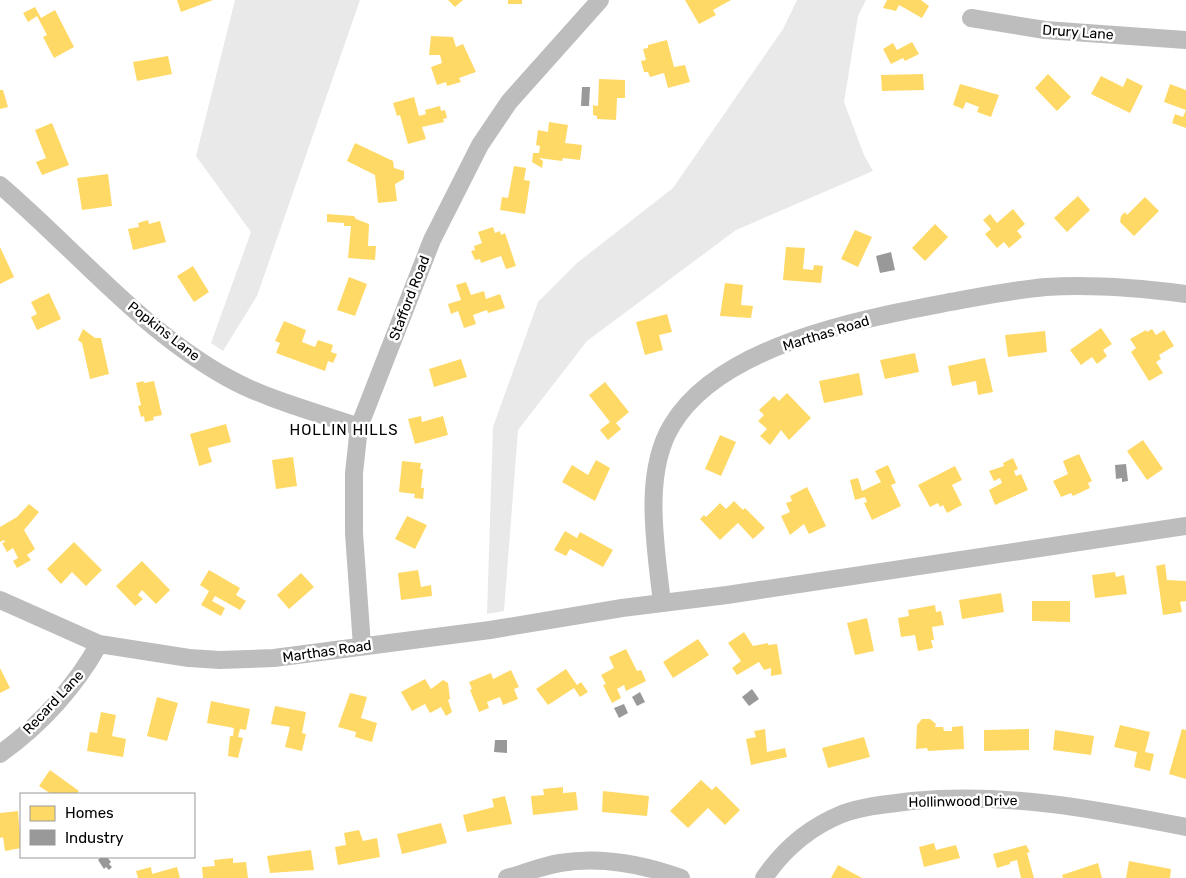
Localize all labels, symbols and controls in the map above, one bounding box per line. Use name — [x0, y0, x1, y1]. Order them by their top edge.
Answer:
street label: Drury Lane — [1042, 22, 1114, 43]
street label: Stafford Road — [385, 253, 433, 343]
street label: Popkins Lane — [124, 298, 203, 365]
street label: Marthas Road — [781, 312, 871, 355]
district label: HOLLIN HILLS — [290, 421, 398, 439]
street label: Marthas Road — [282, 637, 373, 666]
street label: Recard Lane — [19, 667, 87, 738]
street label: Hollinwood Drive — [908, 792, 1018, 811]
legend — [20, 793, 195, 858]
text: Homes — [65, 804, 114, 822]
text: Industry — [65, 829, 124, 847]

